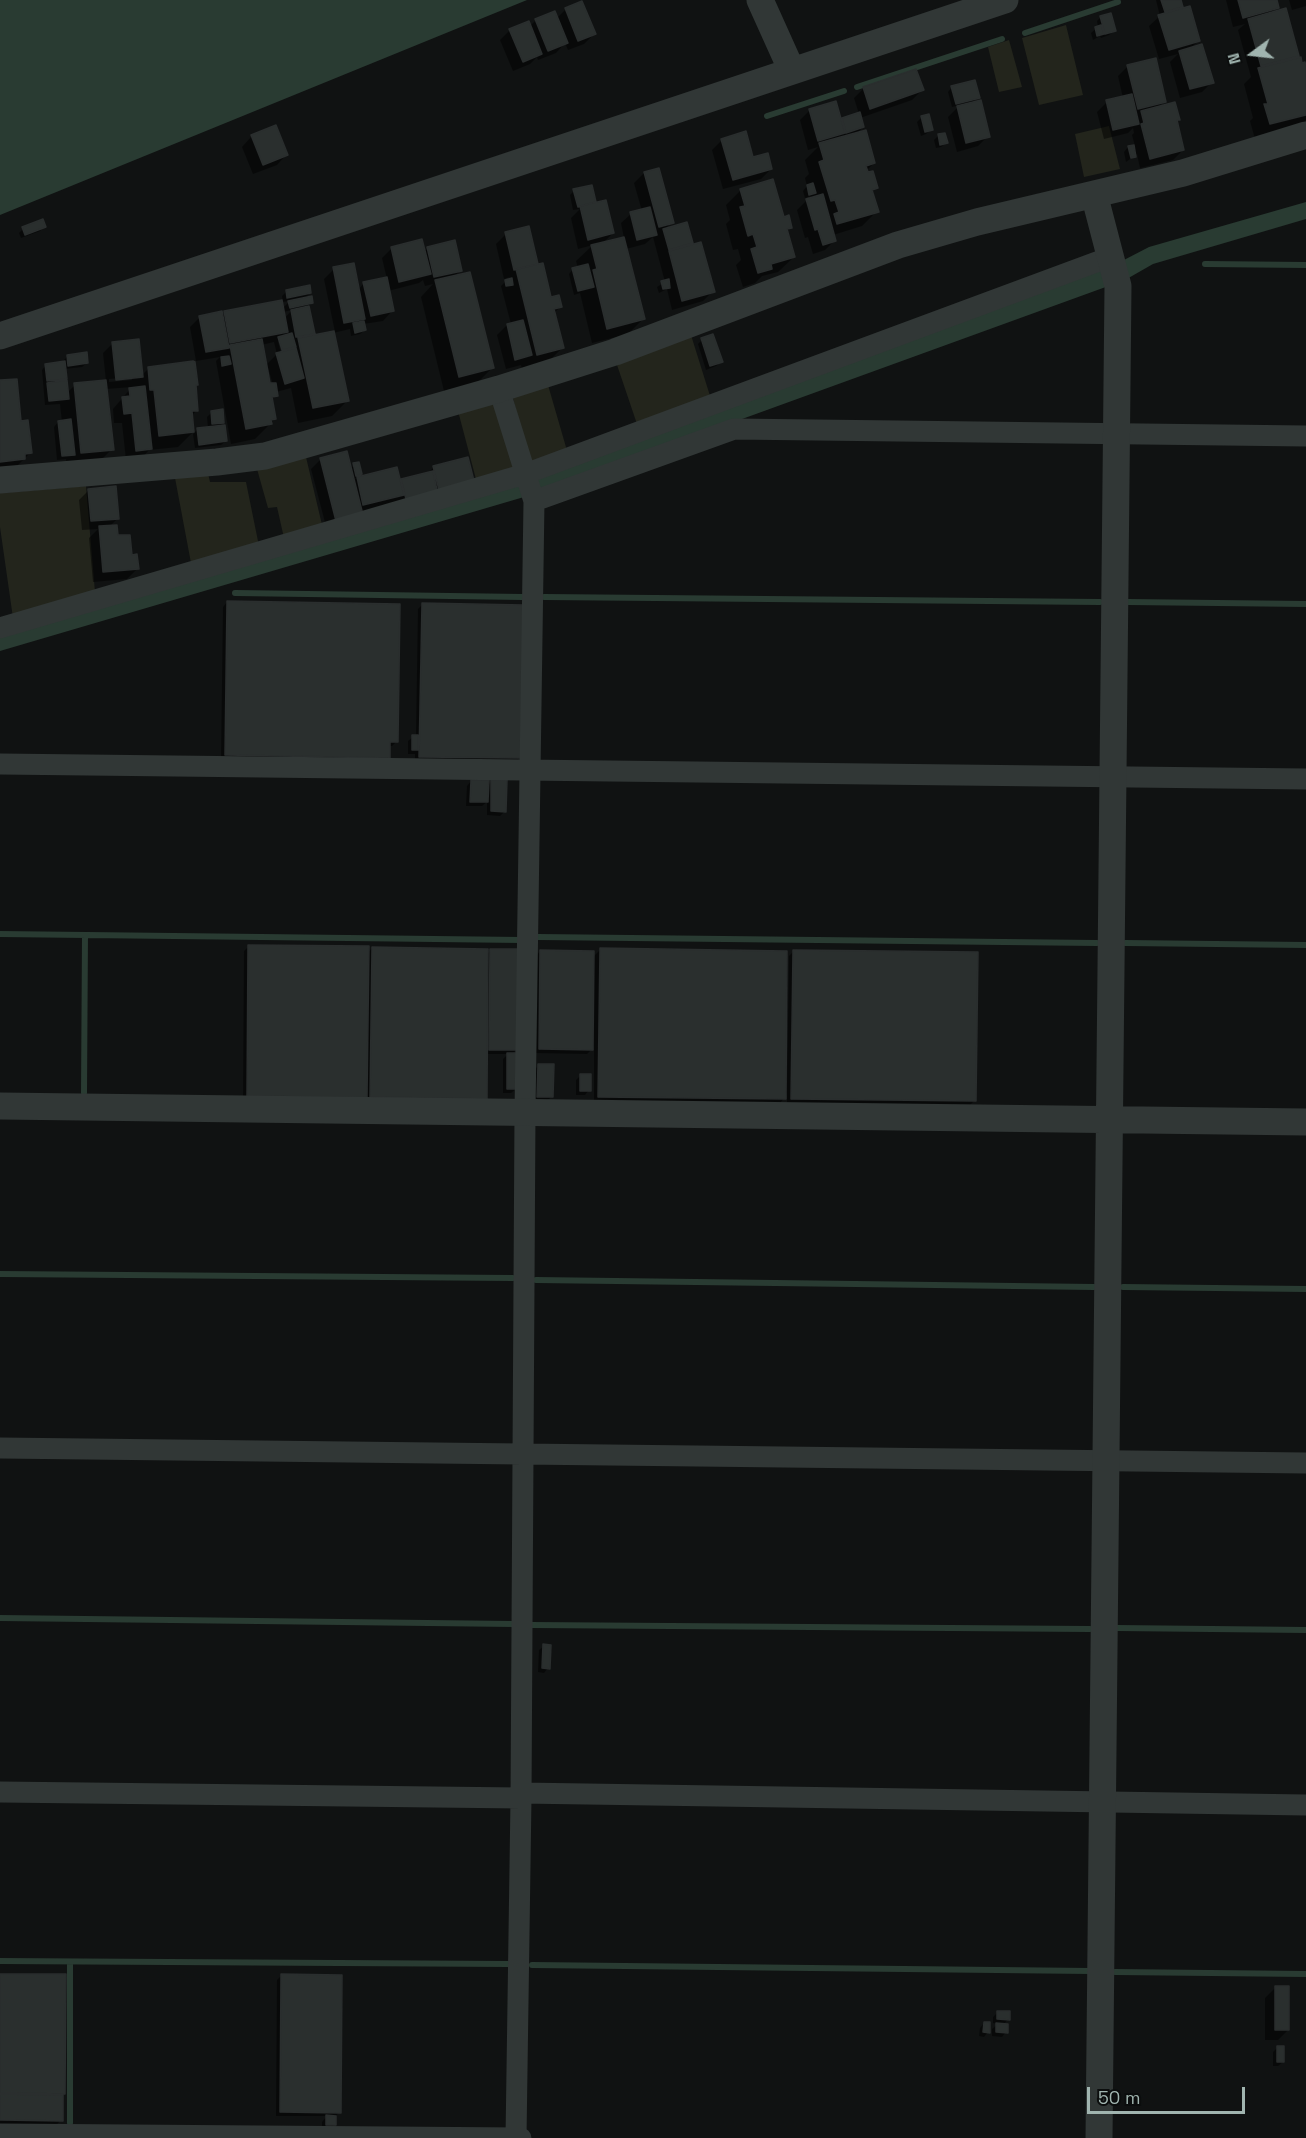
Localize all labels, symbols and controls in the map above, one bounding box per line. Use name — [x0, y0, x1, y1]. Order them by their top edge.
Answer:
north arrow — [1222, 24, 1282, 84]
text: N — [1223, 51, 1246, 67]
scale bar — [1090, 2075, 1248, 2113]
text: 50 m — [1098, 2086, 1140, 2109]

